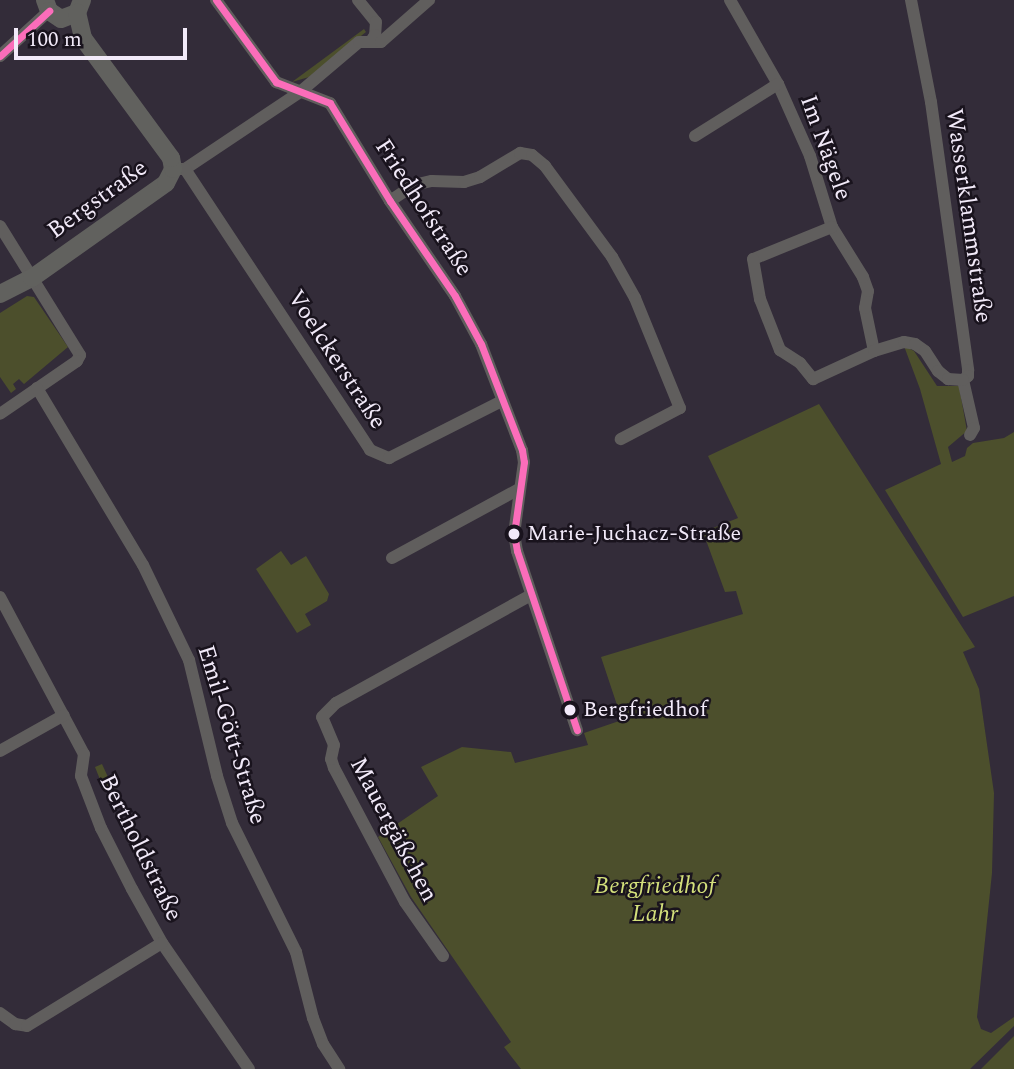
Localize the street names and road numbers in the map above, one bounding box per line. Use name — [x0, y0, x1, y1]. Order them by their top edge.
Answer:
street label: Im Nägele — [793, 92, 857, 204]
street label: Wasserklammstraße — [939, 107, 997, 325]
street label: Friedhofstraße — [368, 134, 478, 282]
street label: Bergstraße — [42, 154, 154, 246]
street label: Voelckerstraße — [280, 285, 392, 435]
street label: Emil-Gött-Straße — [190, 642, 272, 828]
street label: Mauergäßchen — [343, 753, 443, 907]
street label: Bertholdstraße — [92, 770, 188, 926]

